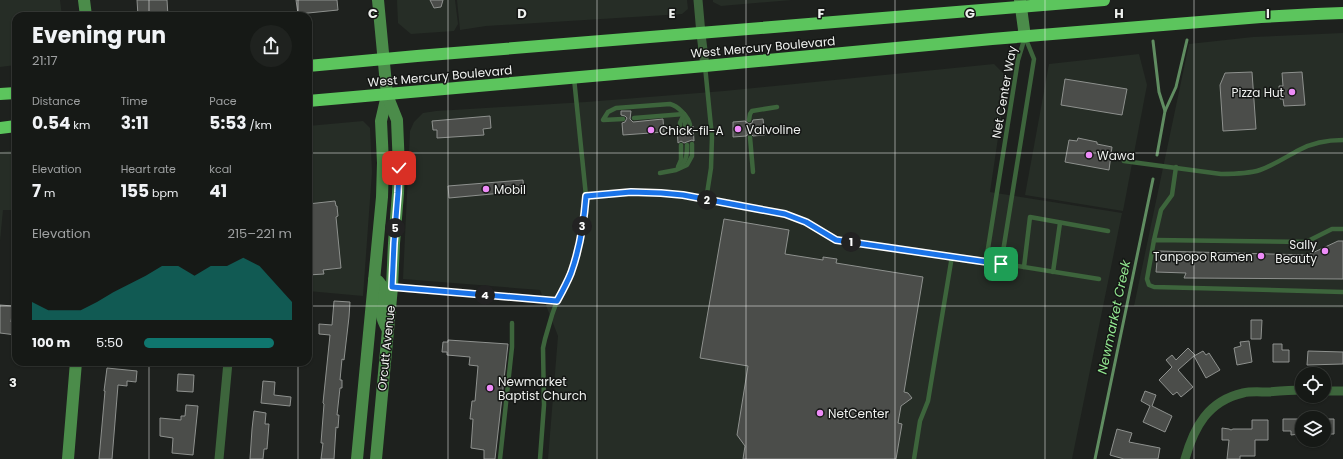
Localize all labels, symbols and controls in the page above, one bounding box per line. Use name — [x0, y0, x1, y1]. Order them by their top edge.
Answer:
text: C — [368, 4, 378, 23]
text: D — [517, 4, 527, 23]
text: E — [668, 4, 676, 23]
text: F — [817, 4, 825, 23]
text: G — [965, 4, 975, 23]
text: H — [1114, 4, 1124, 23]
text: I — [1266, 4, 1270, 23]
text: Evening run — [32, 20, 166, 51]
button: share — [250, 25, 292, 67]
street label: West Mercury Boulevard — [690, 32, 836, 62]
street label: Net Center Way — [987, 44, 1021, 140]
text: 21:17 — [32, 51, 58, 70]
street label: West Mercury Boulevard — [367, 61, 513, 91]
place label: Pizza Hut — [1232, 84, 1284, 101]
marker: Pizza Hut — [1287, 87, 1297, 97]
text: Distance — [32, 93, 80, 109]
text: Time — [121, 93, 147, 109]
text: Pace — [209, 93, 237, 109]
text: 0.54 — [32, 111, 70, 135]
text: 3:11 — [121, 111, 149, 135]
text: 5:53 — [209, 111, 247, 135]
text: km — [70, 117, 90, 133]
text: /km — [247, 117, 272, 133]
place label: Valvoline — [746, 121, 801, 138]
place label: Chick-fil-A — [659, 122, 724, 139]
marker: Valvoline — [733, 124, 743, 134]
marker: Chick-fil-A — [646, 125, 656, 135]
place label: Wawa — [1097, 147, 1135, 164]
marker: Wawa — [1084, 150, 1094, 160]
pin — [382, 151, 416, 185]
icon: check — [388, 157, 410, 179]
text: Elevation — [32, 161, 82, 177]
text: Heart rate — [121, 161, 176, 177]
text: kcal — [209, 161, 232, 177]
text: 7 — [32, 179, 41, 203]
text: 155 — [121, 179, 149, 203]
text: 41 — [209, 179, 227, 203]
place label: Mobil — [494, 181, 526, 198]
marker: Mobil — [481, 184, 491, 194]
text: m — [41, 185, 55, 201]
text: bpm — [149, 185, 178, 201]
pin: 2 — [697, 190, 717, 210]
text: 2 — [704, 192, 710, 208]
pin: 3 — [572, 216, 592, 236]
pin: 5 — [385, 218, 405, 238]
text: 3 — [579, 218, 585, 234]
text: 5 — [391, 220, 399, 236]
text: Elevation — [32, 224, 91, 243]
text: 215–221 m — [227, 224, 292, 243]
pin: 1 — [841, 232, 861, 252]
text: 1 — [849, 234, 853, 250]
place label: Sally Beauty — [1275, 236, 1317, 267]
marker: Sally Beauty — [1320, 246, 1330, 256]
pin — [984, 247, 1018, 281]
place label: Tanpopo Ramen — [1153, 248, 1253, 265]
marker: Tanpopo Ramen — [1256, 251, 1266, 261]
icon: arrive — [990, 253, 1012, 275]
water label: Newmarket Creek — [1093, 257, 1136, 376]
pin: 4 — [475, 285, 495, 305]
text: 4 — [481, 287, 489, 303]
street label: Orcutt Avenue — [373, 304, 399, 392]
text: 100 m — [32, 333, 70, 352]
text: 5:50 — [96, 333, 123, 352]
map controls — [1295, 367, 1331, 447]
button: locate — [1295, 367, 1331, 403]
text: 3 — [9, 373, 17, 392]
place label: Newmarket Baptist Church — [498, 373, 587, 404]
marker: Newmarket Baptist Church — [485, 383, 495, 393]
place label: NetCenter — [828, 405, 889, 422]
marker: NetCenter — [815, 408, 825, 418]
button: layers — [1295, 411, 1331, 447]

